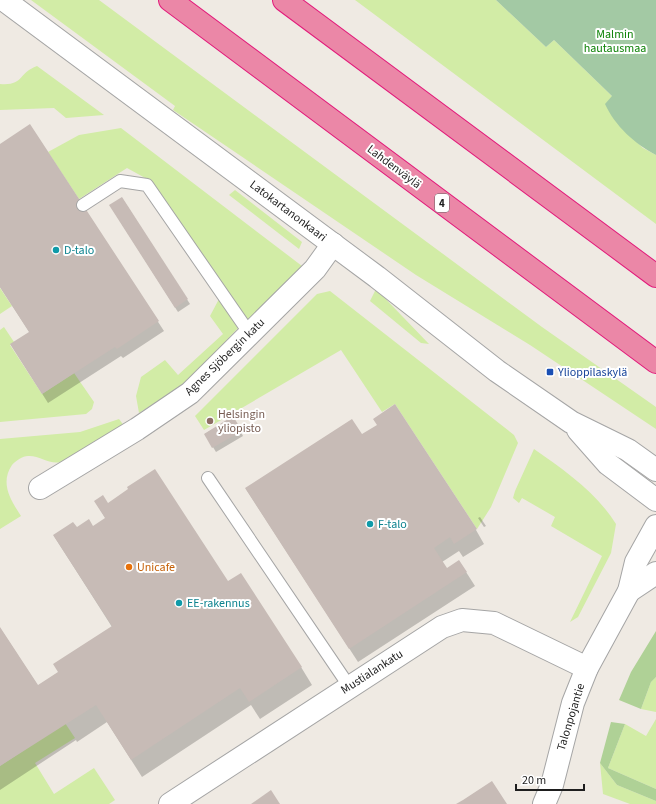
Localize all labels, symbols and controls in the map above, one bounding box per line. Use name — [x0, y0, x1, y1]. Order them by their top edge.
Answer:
park label: Malmin hautausmaa — [584, 26, 646, 57]
street label: Lahdenväylä — [363, 141, 425, 193]
street label: Latokartanonkaari — [246, 176, 330, 246]
road number: 4 — [435, 194, 449, 212]
place label: D-talo — [64, 242, 94, 259]
marker: D-talo — [51, 245, 61, 255]
street label: Agnes Sjöbergin katu — [181, 314, 269, 400]
place label: Ylioppilaskylä — [557, 364, 627, 381]
marker: Ylioppilaskylä — [545, 367, 555, 377]
place label: Helsingin yliopisto — [218, 406, 265, 437]
marker: Helsingin yliopisto — [205, 416, 215, 426]
place label: F-talo — [378, 516, 407, 533]
marker: F-talo — [365, 519, 375, 529]
place label: Unicafe — [137, 559, 175, 576]
marker: Unicafe — [124, 562, 134, 572]
place label: EE-rakennus — [187, 595, 250, 612]
marker: EE-rakennus — [174, 598, 184, 608]
street label: Mustialankatu — [338, 646, 406, 698]
street label: Talonpojantie — [553, 681, 589, 753]
scale bar — [516, 766, 584, 792]
text: 20 m — [522, 772, 546, 789]

